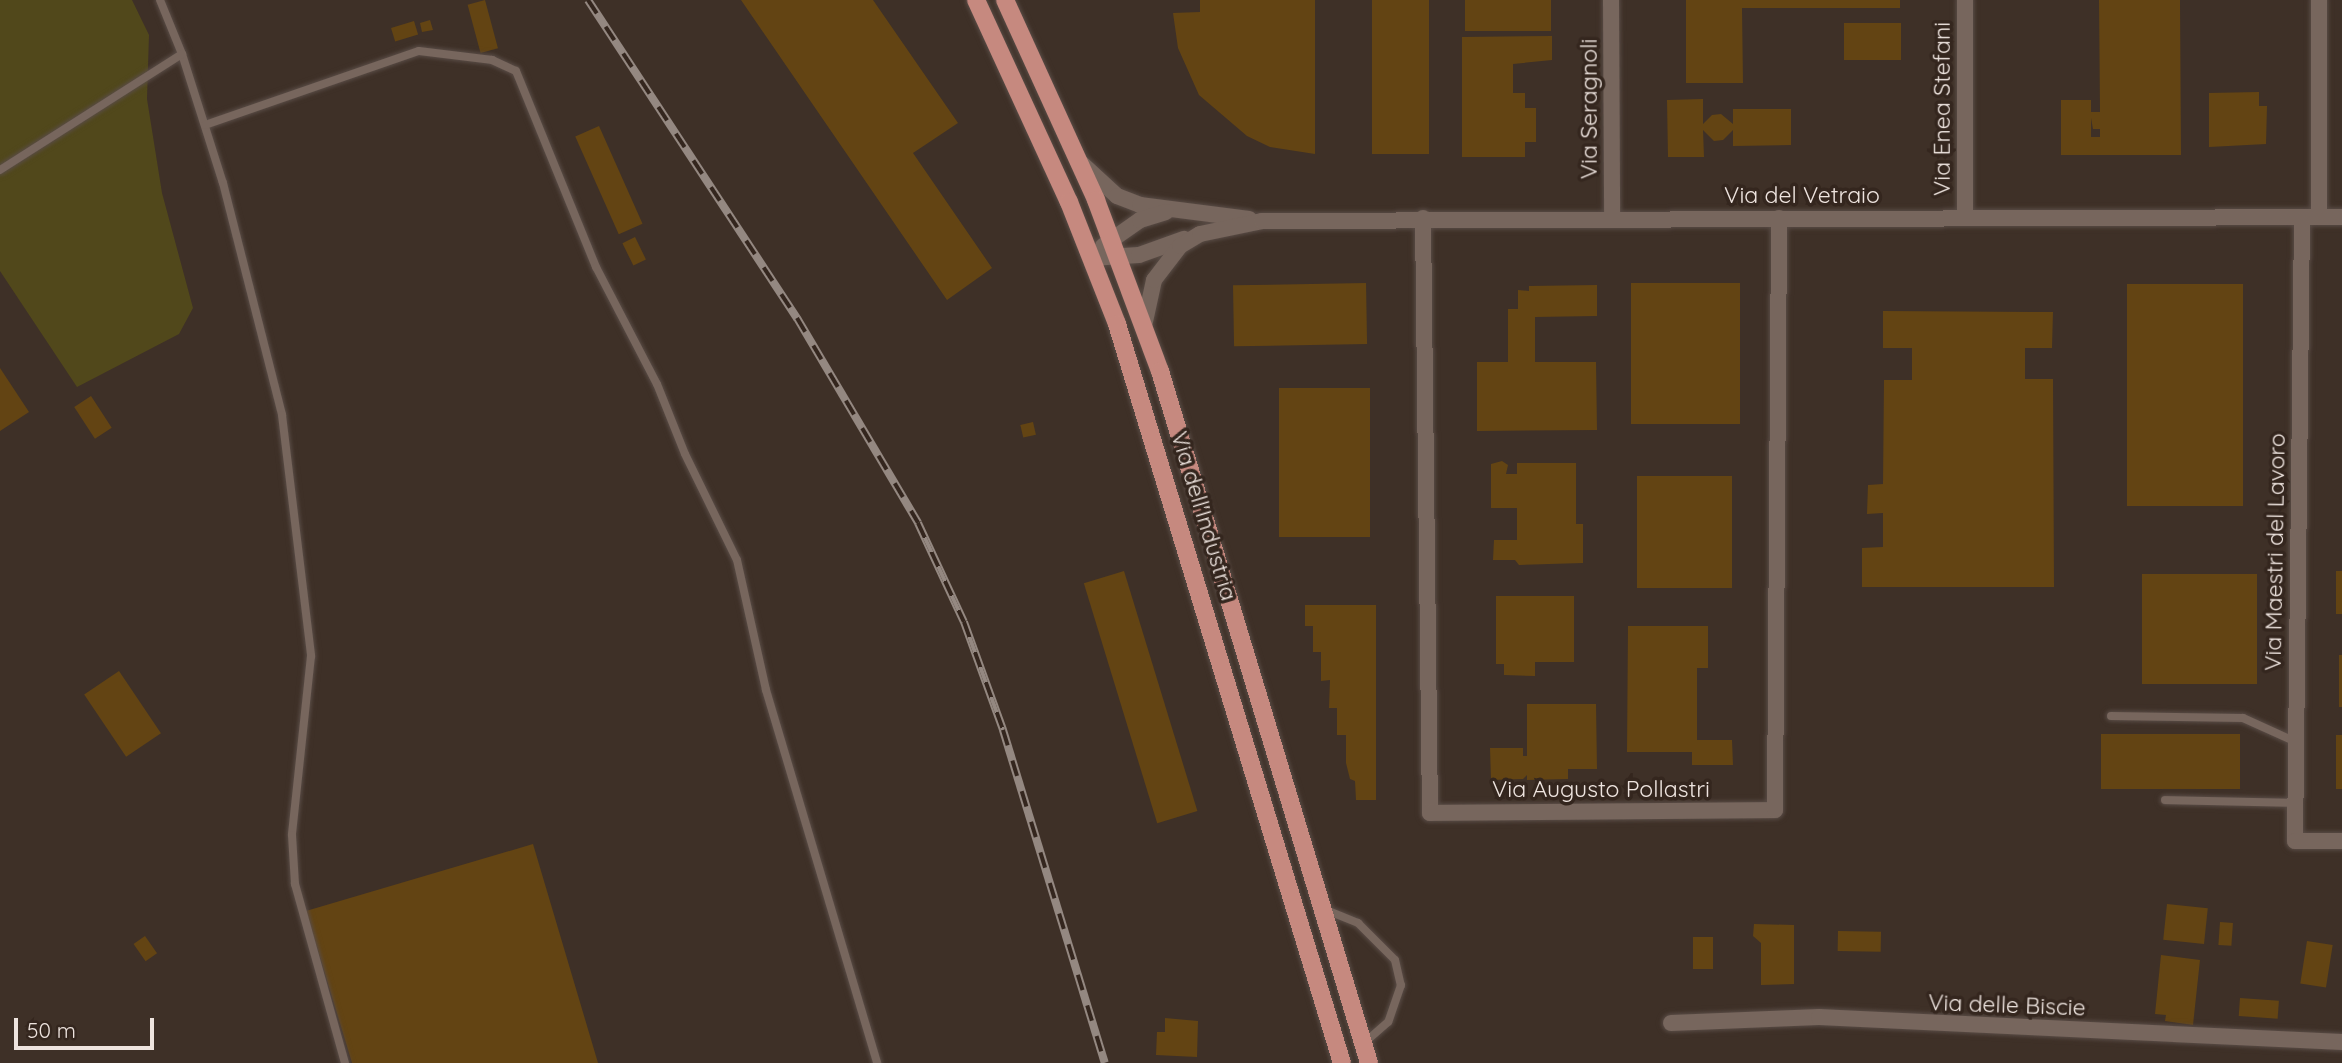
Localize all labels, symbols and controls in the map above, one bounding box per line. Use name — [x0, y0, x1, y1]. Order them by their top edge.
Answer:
street label: Via Enea Stefani — [1928, 22, 1956, 196]
street label: Via Seragnoli — [1575, 39, 1603, 179]
street label: Via del Vetraio — [1724, 181, 1880, 209]
street label: Via dell'Industria — [1165, 428, 1243, 604]
street label: Via Maestri del Lavoro — [2259, 433, 2291, 671]
street label: Via Augusto Pollastri — [1492, 775, 1710, 803]
street label: Via delle Biscie — [1928, 988, 2086, 1022]
scale bar — [18, 1004, 158, 1048]
text: 50 m — [27, 1017, 76, 1043]

